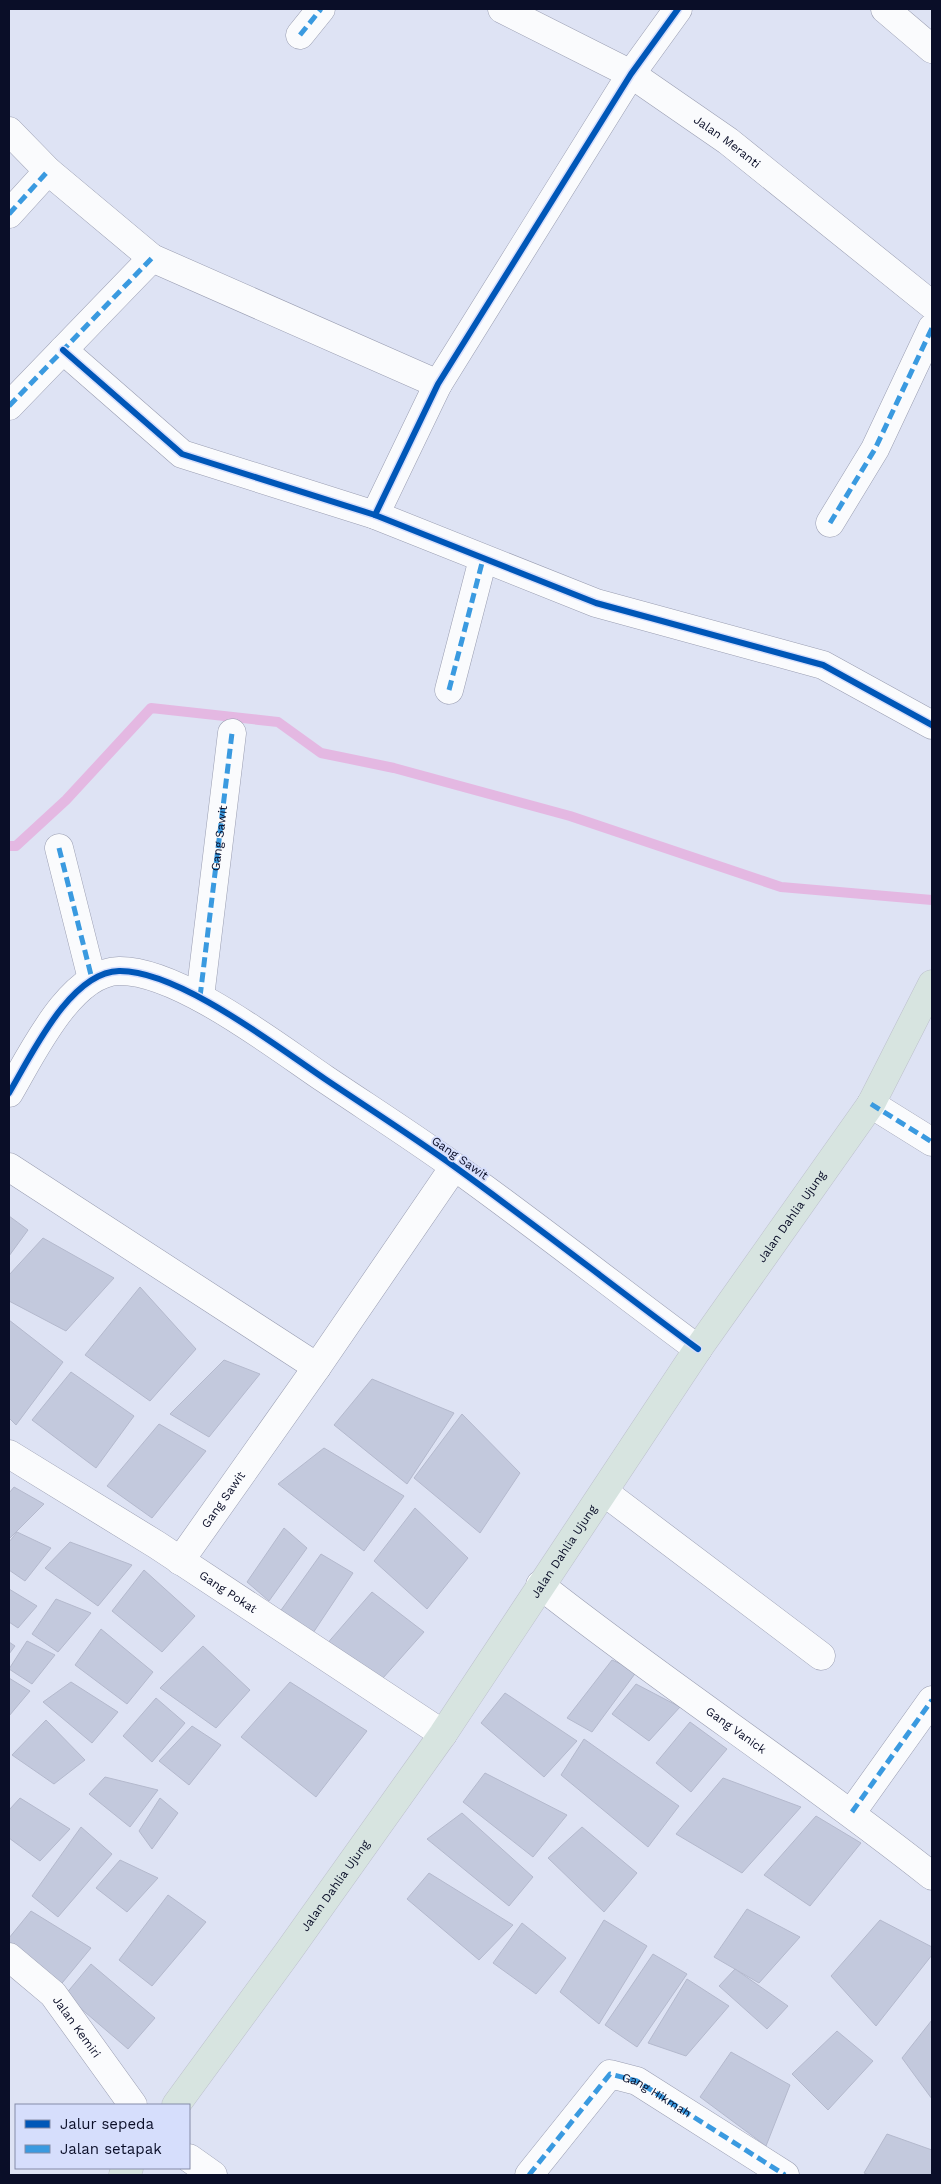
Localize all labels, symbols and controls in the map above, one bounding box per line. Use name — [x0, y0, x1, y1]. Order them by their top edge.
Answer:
street label: Jalan Meranti — [691, 112, 763, 171]
street label: Gang Sawit — [208, 805, 230, 872]
street label: Gang Sawit — [429, 1133, 491, 1183]
street label: Jalan Dahlia Ujung — [754, 1168, 829, 1265]
street label: Gang Sawit — [199, 1469, 248, 1531]
street label: Jalan Dahlia Ujung — [528, 1502, 600, 1601]
street label: Gang Pokat — [197, 1568, 260, 1616]
street label: Gang Vanick — [703, 1704, 769, 1757]
street label: Jalan Dahlia Ujung — [298, 1837, 373, 1934]
street label: Jalan Kemiri — [50, 1993, 104, 2060]
street label: Gang Hikmah — [620, 2070, 694, 2120]
legend — [15, 2104, 190, 2169]
text: Jalur sepeda — [60, 2115, 154, 2133]
text: Jalan setapak — [60, 2140, 162, 2158]

